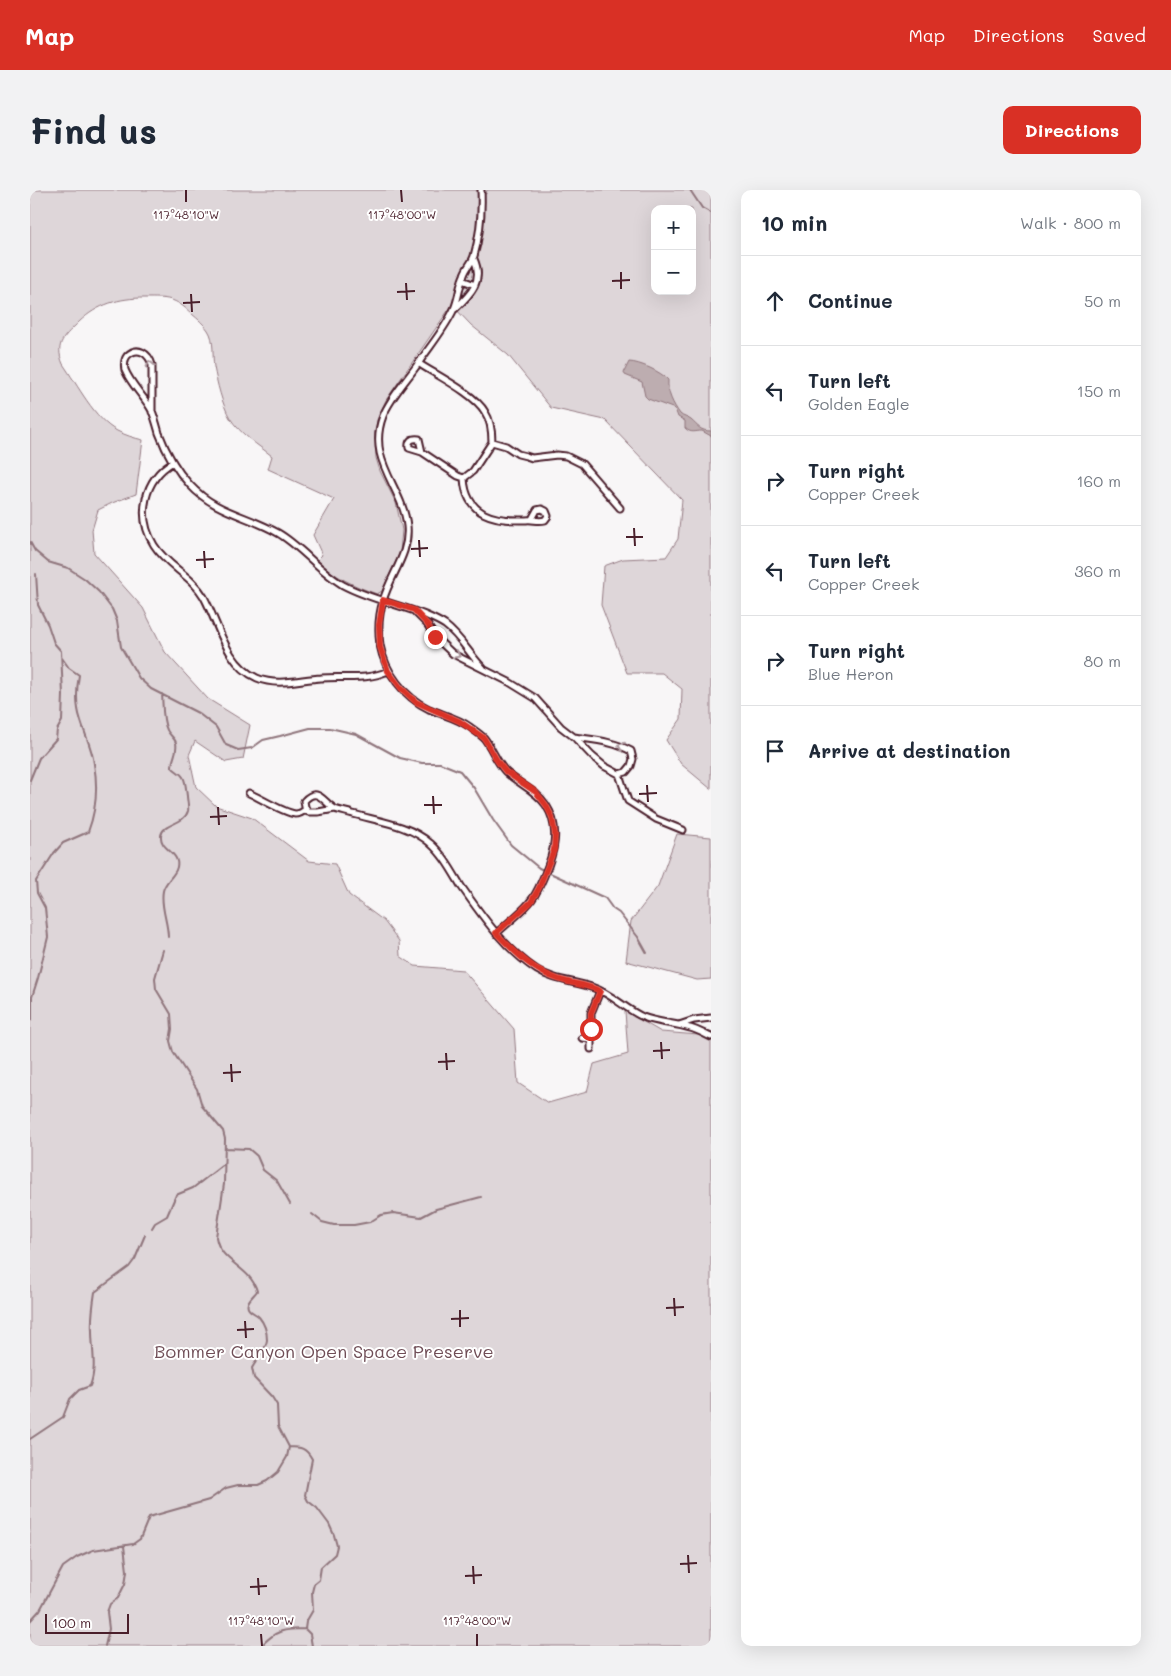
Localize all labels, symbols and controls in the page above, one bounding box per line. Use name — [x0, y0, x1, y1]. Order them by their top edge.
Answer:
text: Map — [25, 20, 74, 51]
text: Map — [908, 23, 945, 47]
text: Directions — [973, 23, 1065, 47]
text: Saved — [1093, 23, 1146, 47]
button: Directions — [1003, 106, 1141, 154]
text: Find us — [30, 107, 157, 153]
map controls — [651, 205, 696, 295]
button: + — [651, 205, 696, 250]
text: 117°48'10"W — [153, 206, 219, 222]
text: 117°48'00"W — [368, 206, 436, 222]
text: 10 min — [761, 209, 827, 236]
text: Walk · 800 m — [1020, 212, 1121, 233]
button: − — [651, 250, 696, 295]
icon: ahead — [761, 287, 789, 315]
text: Continue — [808, 288, 893, 313]
text: 50 m — [1084, 290, 1121, 311]
one-way arrow — [145, 360, 156, 368]
text: Turn left — [808, 368, 891, 393]
icon: left — [761, 377, 789, 405]
text: 150 m — [1077, 380, 1121, 401]
text: Golden Eagle — [808, 393, 910, 414]
text: Turn right — [808, 458, 905, 483]
icon: right — [761, 467, 789, 495]
text: 160 m — [1076, 470, 1121, 491]
text: Copper Creek — [808, 483, 919, 504]
text: Turn left — [808, 548, 891, 573]
icon: left — [761, 557, 789, 585]
text: 360 m — [1074, 560, 1121, 581]
text: Copper Creek — [808, 573, 919, 594]
route end — [424, 626, 447, 649]
text: Turn right — [808, 638, 905, 663]
icon: right — [761, 647, 789, 675]
one-way arrow — [452, 649, 461, 659]
text: 80 m — [1084, 650, 1121, 671]
text: Blue Heron — [808, 663, 893, 684]
icon: arrive — [761, 737, 789, 765]
text: Arrive at destination — [808, 738, 1011, 763]
one-way arrow — [617, 742, 625, 752]
route start — [580, 1018, 603, 1041]
park label: Bommer Canyon Open Space Preserve — [154, 1339, 494, 1363]
scale bar — [45, 1611, 129, 1634]
text: 117°48'10"W — [228, 1612, 294, 1628]
text: 117°48'00"W — [443, 1612, 511, 1628]
text: 100 m — [52, 1613, 91, 1632]

